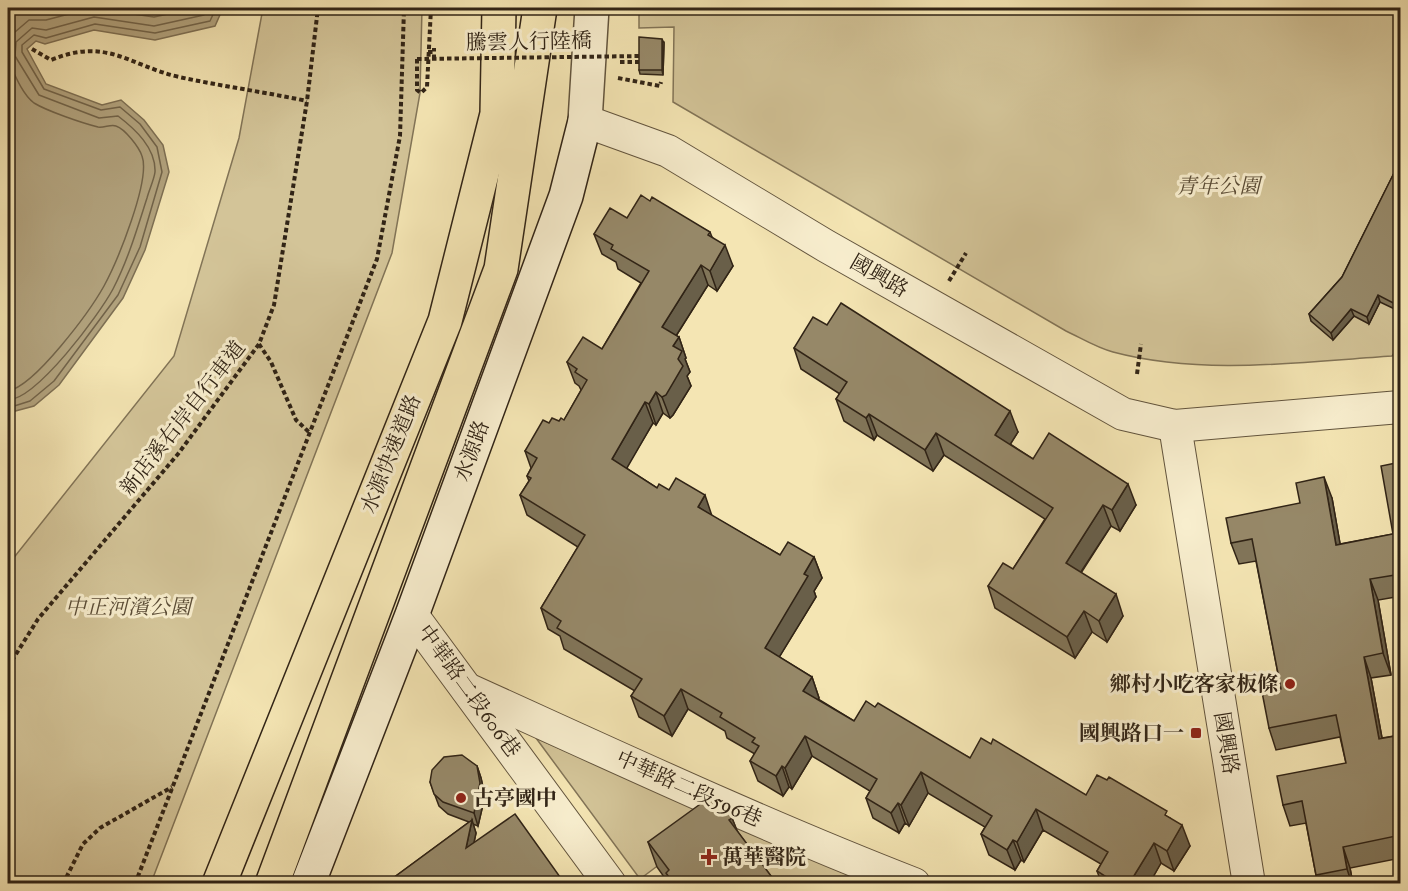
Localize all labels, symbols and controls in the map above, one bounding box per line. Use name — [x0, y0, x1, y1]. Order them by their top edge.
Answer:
street label: 騰雲人行陸橋 — [466, 27, 592, 57]
park label: 青年公園 — [1176, 173, 1263, 200]
street label: 國興路 — [845, 249, 913, 303]
street label: 新店溪右岸自行車道 — [114, 335, 252, 501]
street label: 水源快速道路 — [355, 391, 427, 517]
street label: 水源路 — [449, 417, 495, 485]
park label: 中正河濱公園 — [65, 594, 194, 621]
street label: 中華路二段606巷 — [412, 619, 526, 763]
place label: 鄉村小吃客家板條 — [1110, 671, 1278, 698]
marker: 鄉村小吃客家板條 — [1283, 677, 1297, 691]
street label: 國興路 — [1208, 710, 1244, 776]
place label: 國興路口一 — [1079, 720, 1184, 747]
marker: 國興路口一 — [1189, 726, 1203, 740]
street label: 中華路二段596巷 — [612, 745, 766, 833]
place label: 古亭國中 — [473, 785, 557, 812]
marker: 古亭國中 — [454, 791, 468, 805]
place label: 萬華醫院 — [722, 844, 806, 871]
marker: 萬華醫院 — [700, 848, 718, 866]

